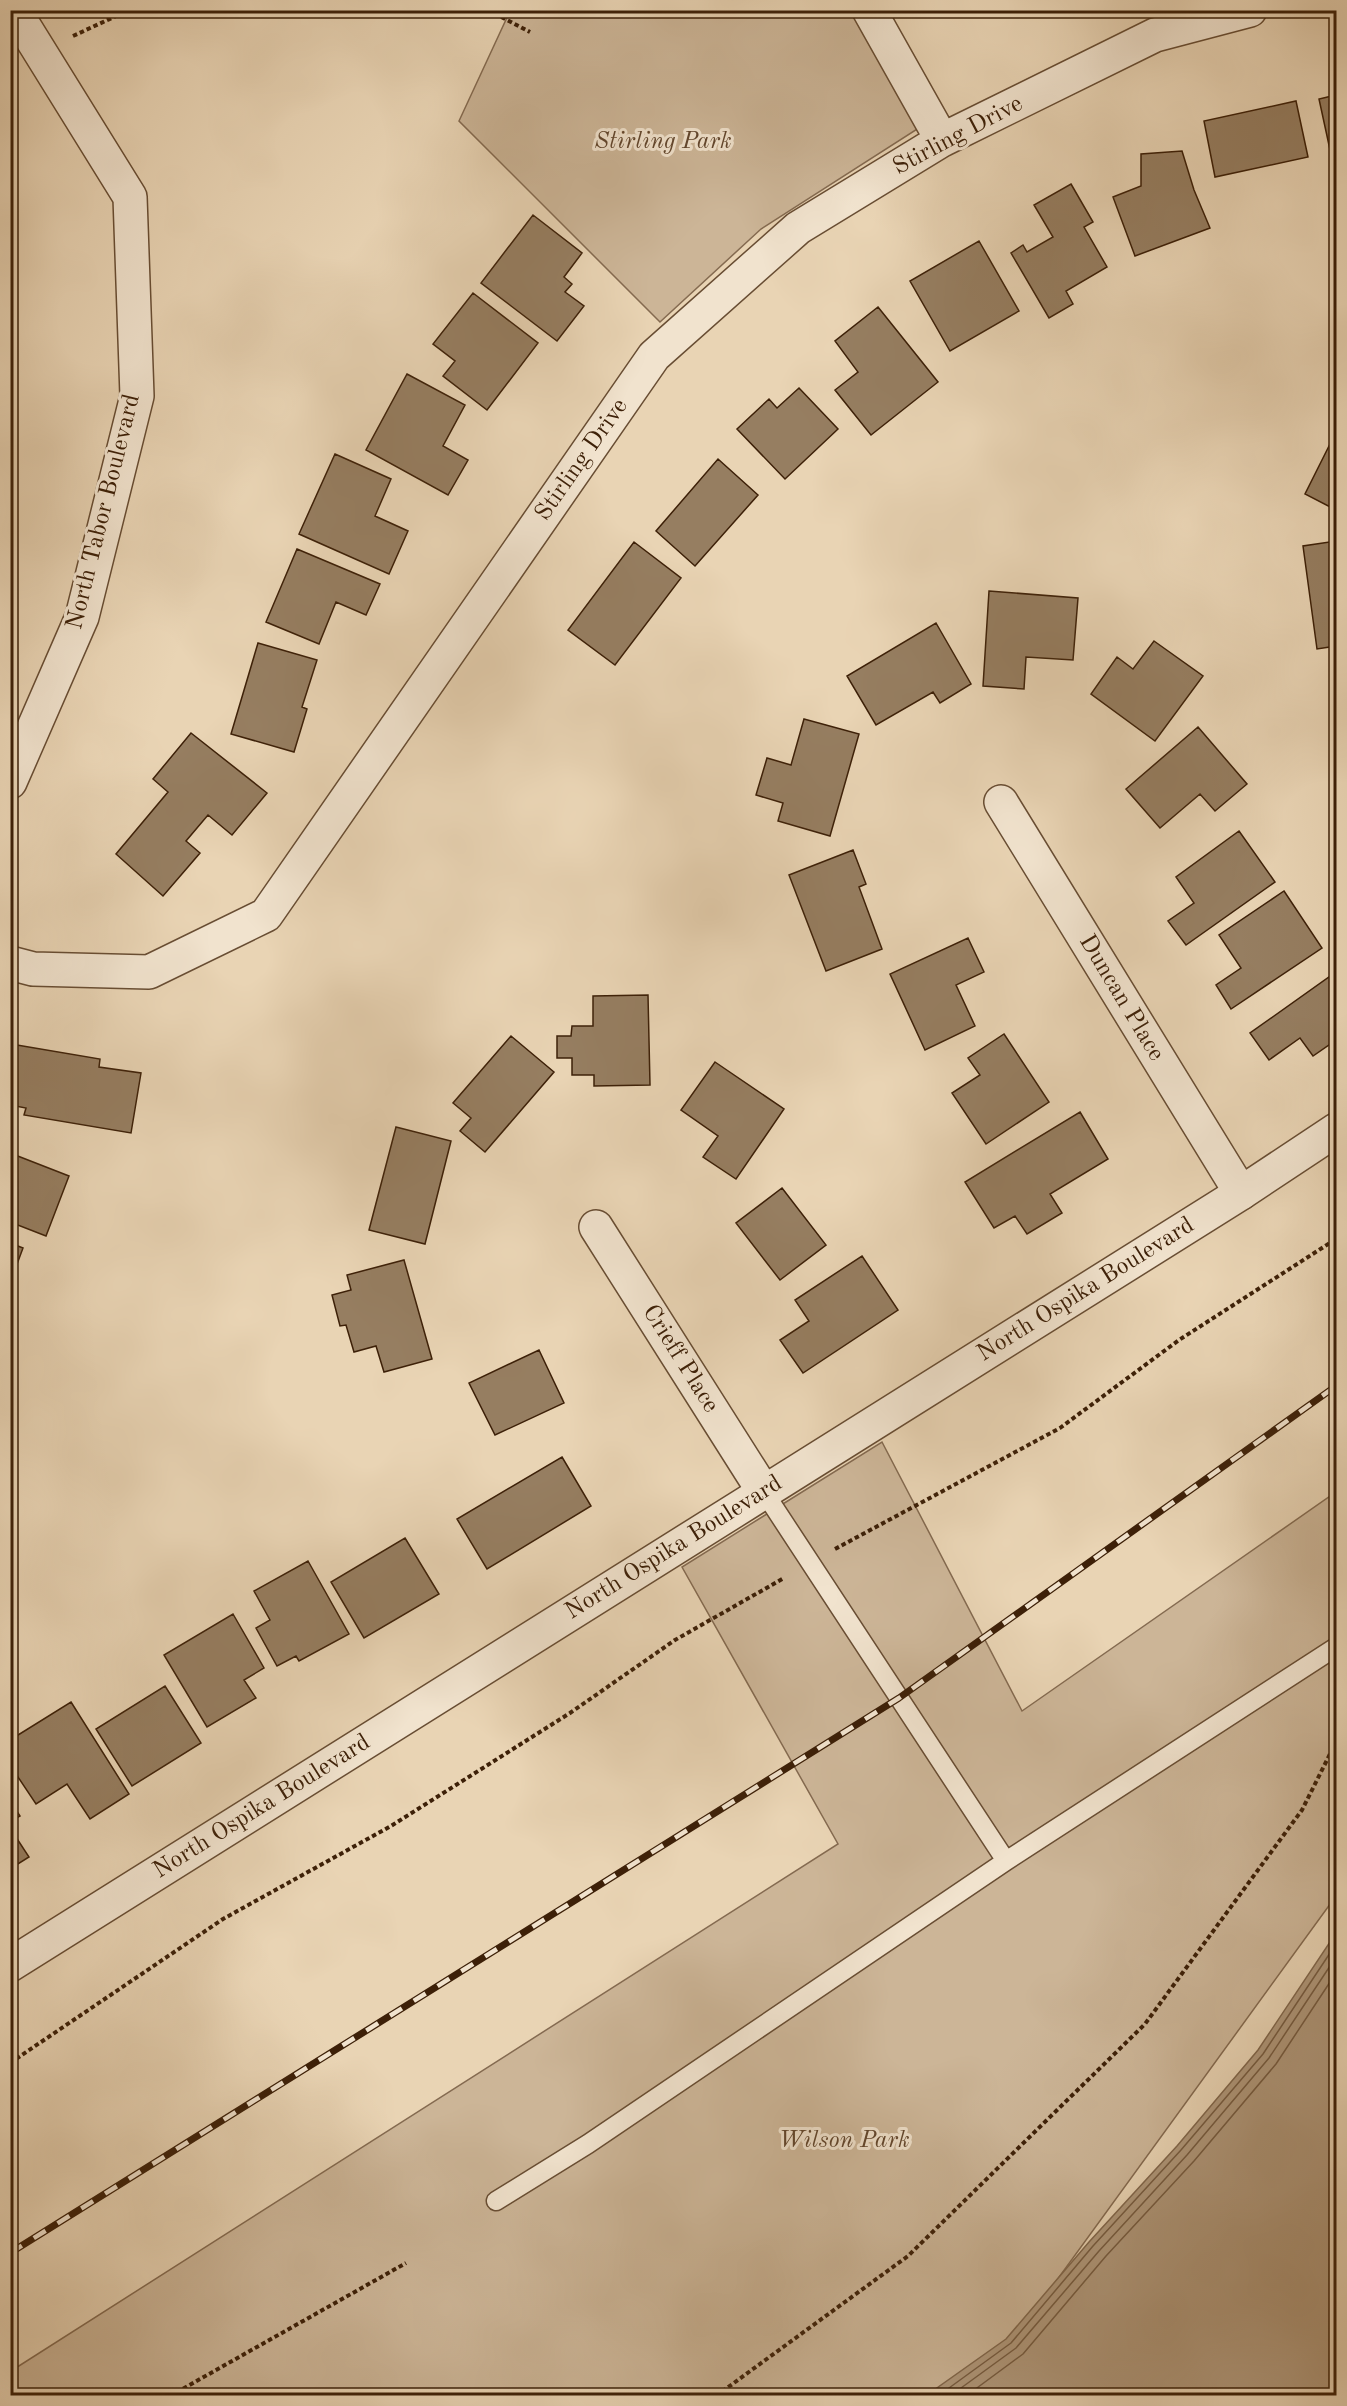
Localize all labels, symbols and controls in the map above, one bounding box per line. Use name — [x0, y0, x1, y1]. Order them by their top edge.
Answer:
street label: Stirling Drive — [889, 92, 1027, 180]
park label: Stirling Park — [594, 130, 732, 154]
street label: North Tabor Boulevard — [63, 392, 145, 632]
street label: Stirling Drive — [531, 395, 633, 525]
street label: Duncan Place — [1074, 931, 1168, 1065]
street label: North Ospika Boulevard — [973, 1213, 1199, 1367]
street label: Crieff Place — [637, 1301, 723, 1417]
street label: North Ospika Boulevard — [561, 1471, 787, 1625]
street label: North Ospika Boulevard — [149, 1730, 375, 1884]
park label: Wilson Park — [778, 2129, 910, 2153]

